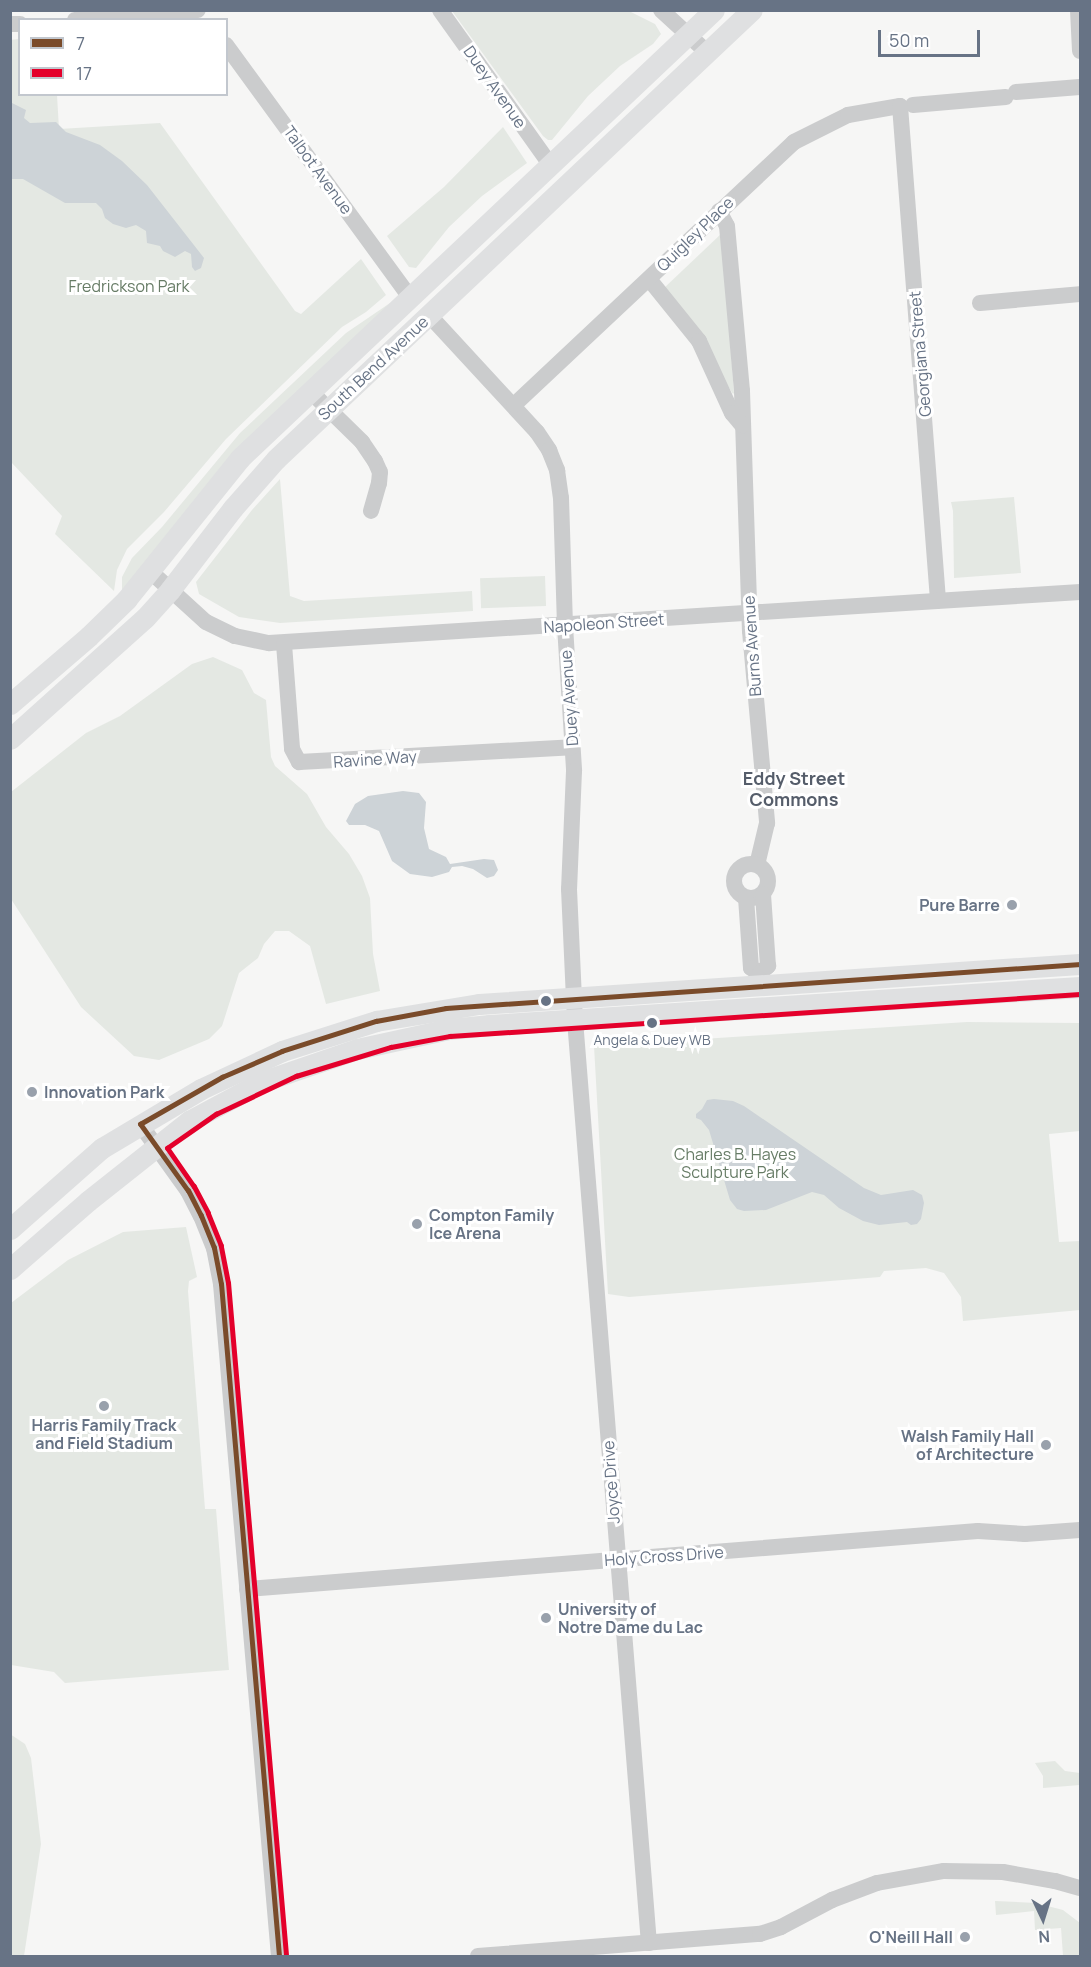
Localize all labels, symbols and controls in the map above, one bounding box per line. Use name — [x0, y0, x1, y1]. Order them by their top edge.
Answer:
legend — [18, 18, 228, 96]
scale bar — [881, 18, 983, 56]
text: 50 m — [889, 28, 929, 52]
text: 7 — [76, 31, 85, 55]
street label: Duey Avenue — [460, 42, 530, 132]
text: 17 — [76, 61, 92, 85]
street label: Talbot Avenue — [280, 122, 356, 218]
street label: Quigley Place — [653, 193, 737, 275]
park label: Fredrickson Park — [68, 276, 190, 296]
street label: Georgiana Street — [905, 290, 935, 418]
street label: South Bend Avenue — [314, 312, 432, 424]
street label: Burns Avenue — [739, 595, 765, 697]
street label: Napoleon Street — [543, 609, 665, 637]
street label: Duey Avenue — [556, 650, 582, 746]
street label: Ravine Way — [333, 747, 417, 771]
district label: Eddy Street Commons — [743, 768, 845, 810]
place label: Pure Barre — [919, 895, 1000, 915]
marker: Pure Barre — [1005, 898, 1019, 912]
unlabelled marker — [540, 995, 552, 1007]
marker: Angela & Duey WB — [646, 1017, 658, 1029]
place label: Angela & Duey WB — [593, 1032, 711, 1048]
place label: Innovation Park — [44, 1082, 164, 1102]
marker: Innovation Park — [25, 1085, 39, 1099]
park label: Charles B. Hayes Sculpture Park — [674, 1144, 796, 1182]
place label: Compton Family Ice Arena — [429, 1205, 554, 1243]
marker: Compton Family Ice Arena — [410, 1217, 424, 1231]
marker: Harris Family Track and Field Stadium — [97, 1399, 111, 1413]
place label: Harris Family Track and Field Stadium — [32, 1415, 176, 1453]
place label: Walsh Family Hall of Architecture — [901, 1426, 1034, 1464]
marker: Walsh Family Hall of Architecture — [1039, 1438, 1053, 1452]
street label: Joyce Drive — [599, 1440, 623, 1524]
street label: Holy Cross Drive — [604, 1542, 724, 1570]
place label: University of Notre Dame du Lac — [558, 1599, 703, 1637]
marker: University of Notre Dame du Lac — [539, 1611, 553, 1625]
north arrow — [1013, 1889, 1073, 1949]
text: N — [1038, 1926, 1051, 1948]
place label: O'Neill Hall — [869, 1927, 953, 1947]
marker: O'Neill Hall — [958, 1930, 972, 1944]

